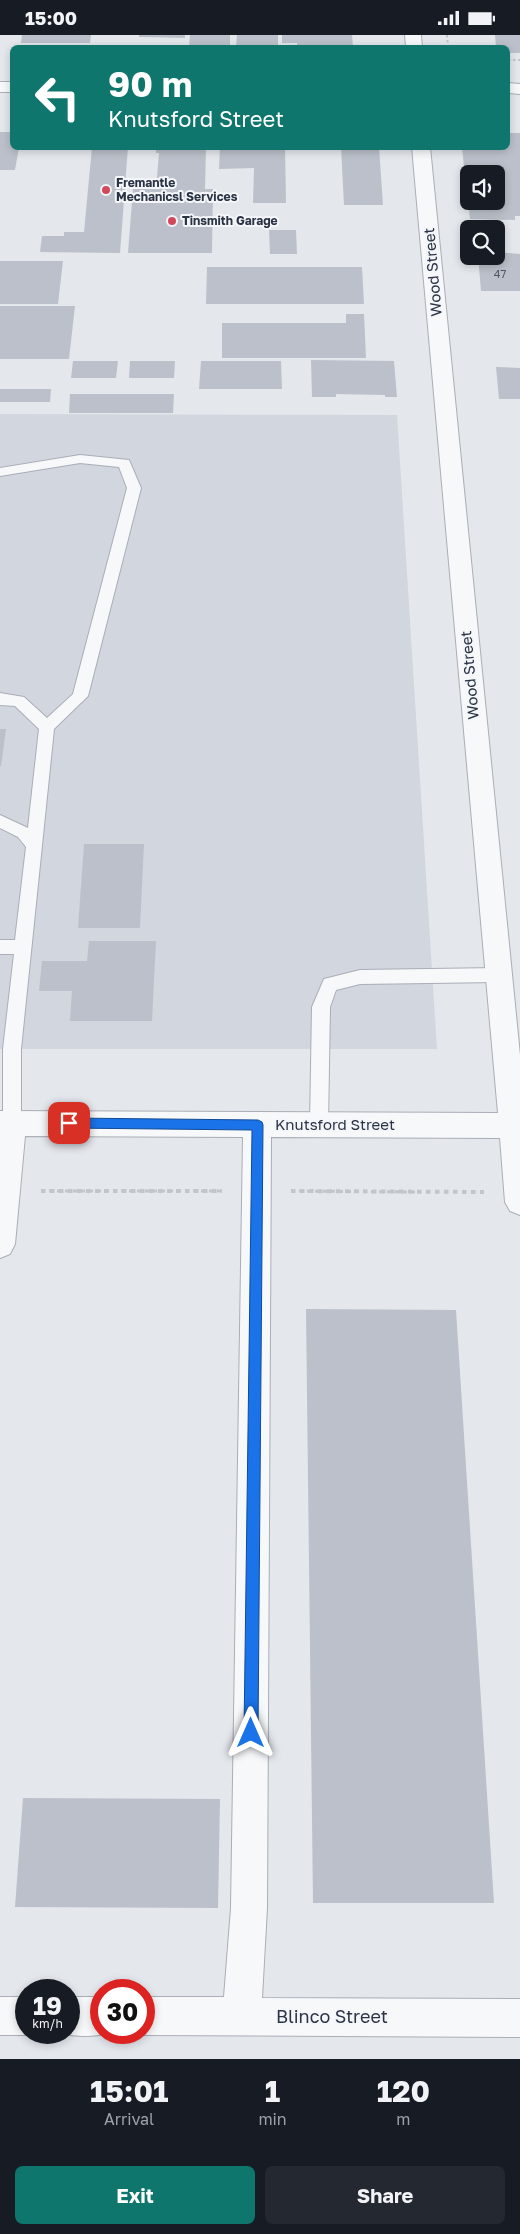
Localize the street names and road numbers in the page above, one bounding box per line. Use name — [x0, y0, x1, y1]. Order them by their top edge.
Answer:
street label: Wood Street — [419, 227, 445, 317]
street label: Wood Street — [456, 630, 482, 720]
street label: Knutsford Street — [275, 1115, 395, 1133]
street label: Blinco Street — [276, 2005, 388, 2027]

